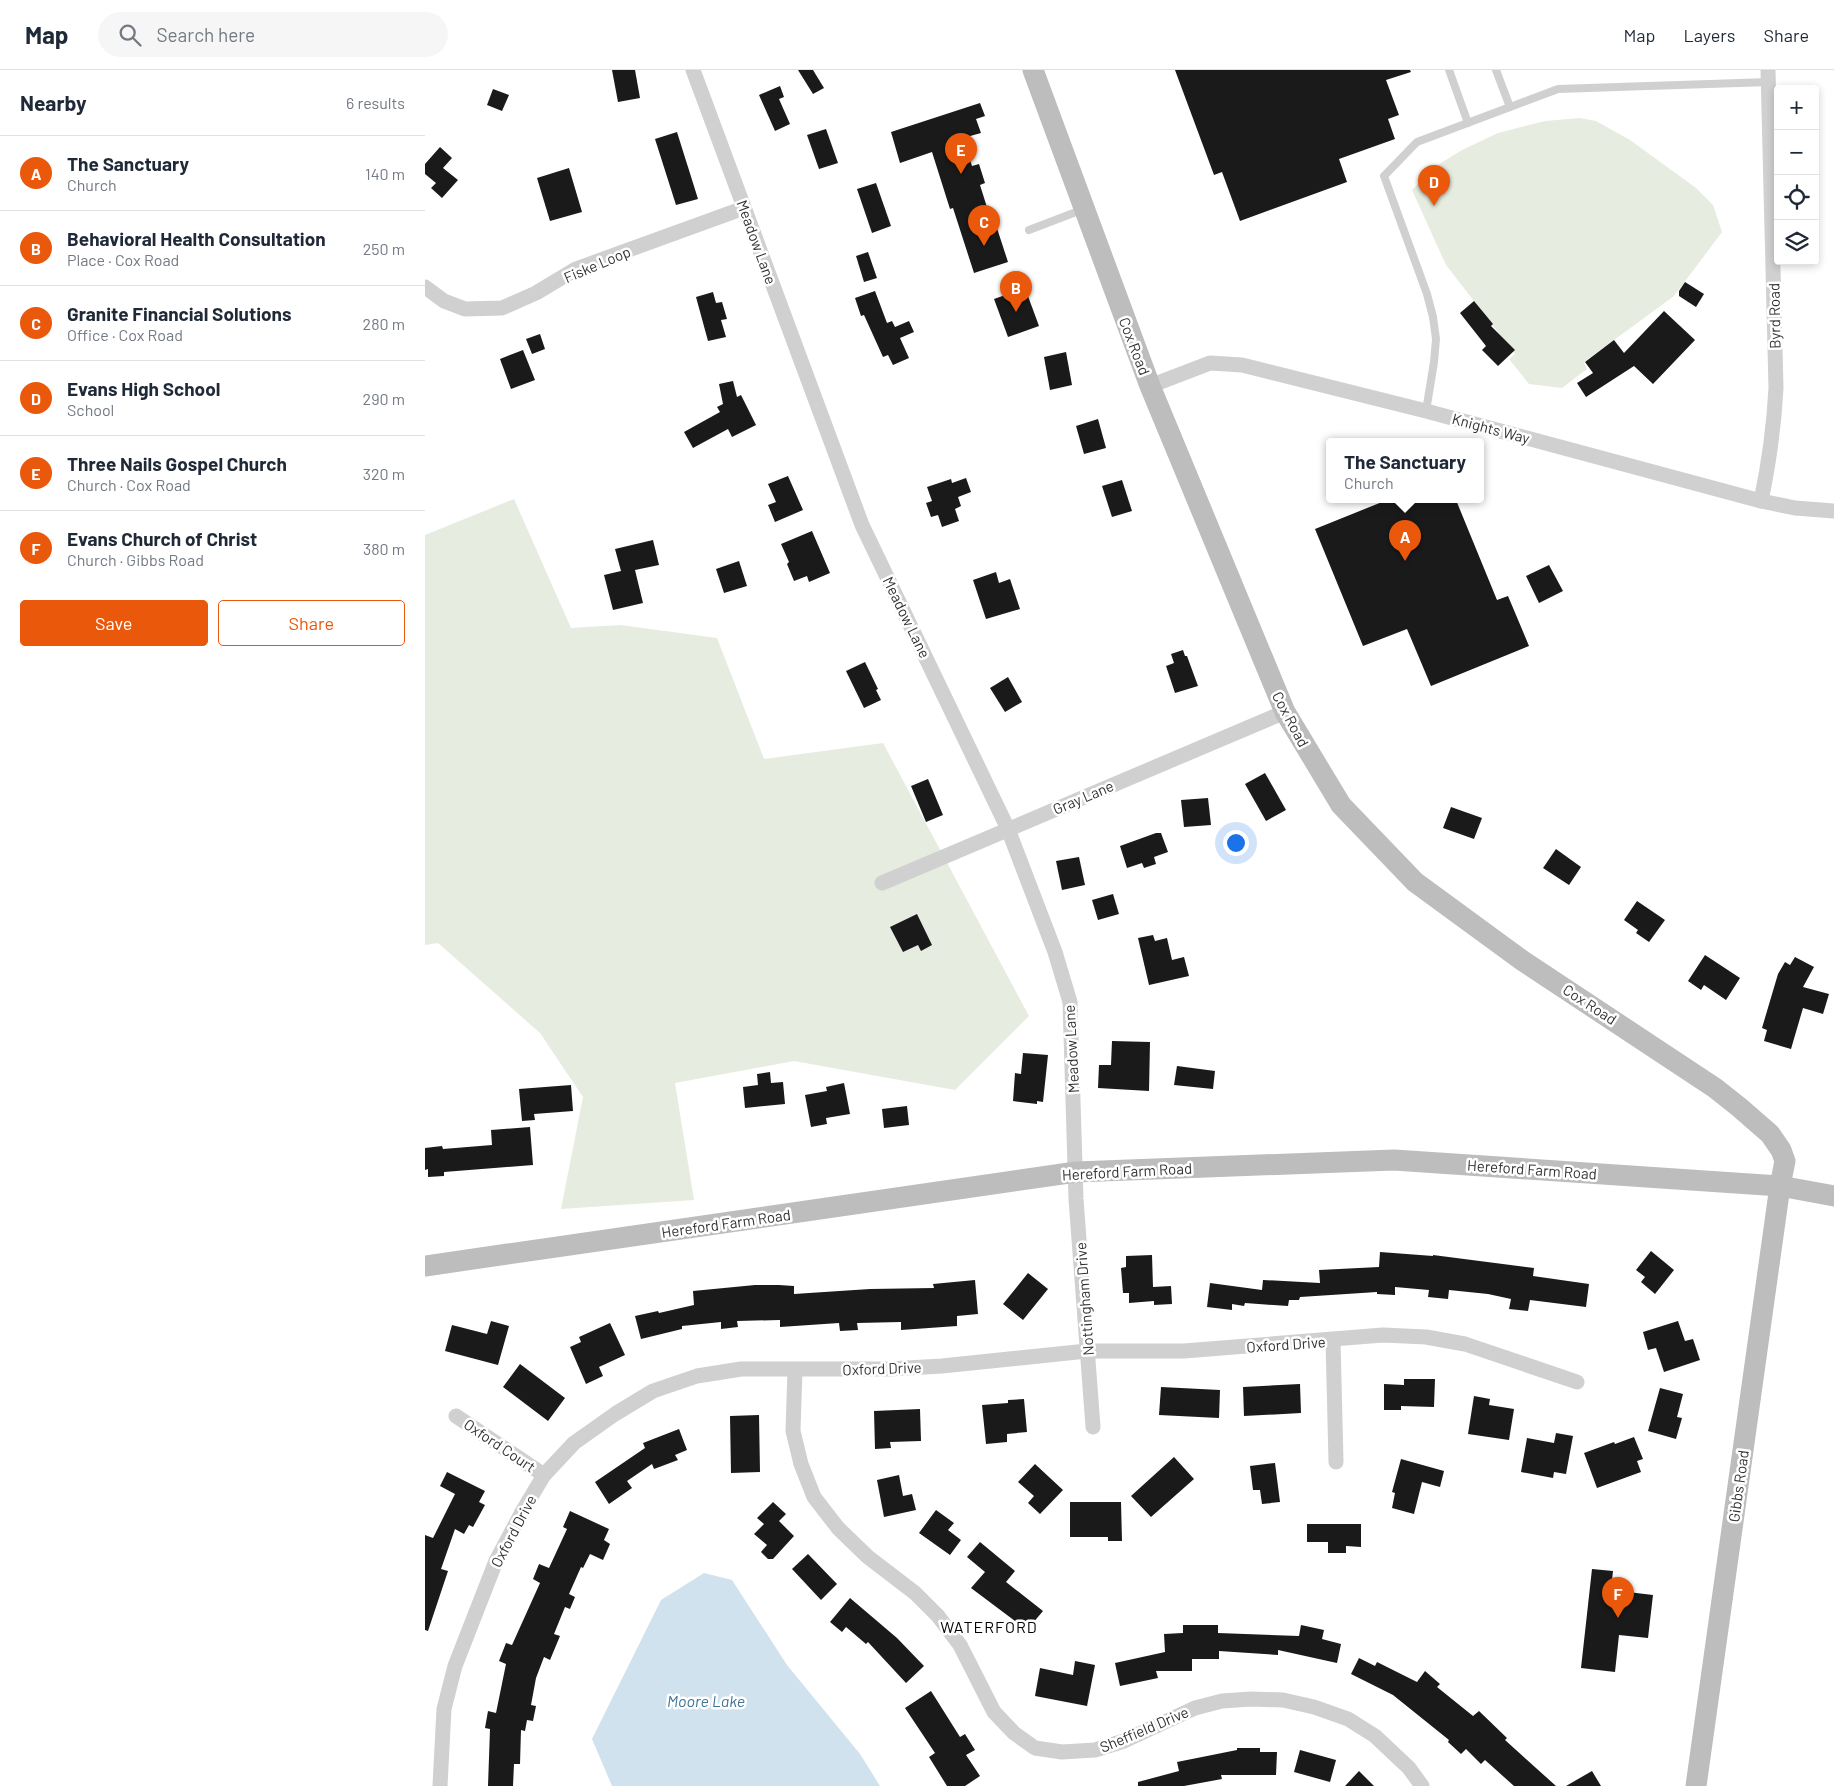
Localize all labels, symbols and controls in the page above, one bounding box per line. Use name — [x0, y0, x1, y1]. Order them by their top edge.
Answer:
search box — [98, 12, 448, 57]
text: Map — [25, 20, 68, 49]
icon: search — [116, 21, 144, 49]
text: Search here — [156, 23, 255, 46]
text: Map — [1623, 24, 1655, 46]
text: Layers — [1683, 24, 1736, 46]
text: Share — [1764, 24, 1809, 46]
map controls — [1774, 85, 1819, 265]
button: + — [1774, 85, 1819, 130]
text: Nearby — [20, 90, 86, 115]
text: 6 results — [346, 93, 405, 112]
button: − — [1774, 130, 1819, 175]
pin: E — [945, 133, 977, 174]
text: The Sanctuary — [67, 152, 189, 175]
text: A — [31, 164, 41, 183]
text: 140 m — [365, 164, 405, 183]
pin: D — [1418, 165, 1450, 206]
text: Church — [67, 175, 117, 194]
button: locate — [1774, 175, 1819, 220]
street label: Meadow Lane — [733, 197, 781, 287]
pin: C — [968, 205, 1000, 246]
button: layers — [1774, 220, 1819, 265]
text: Behavioral Health Consultation — [67, 227, 326, 250]
text: B — [31, 239, 41, 258]
text: 250 m — [363, 239, 405, 258]
street label: Fiske Loop — [561, 242, 633, 286]
text: Place · Cox Road — [67, 250, 179, 269]
pin: B — [1000, 271, 1032, 312]
street label: Byrd Road — [1764, 283, 1784, 349]
text: Granite Financial Solutions — [67, 302, 292, 325]
text: C — [31, 314, 41, 333]
text: 280 m — [363, 314, 405, 333]
street label: Cox Road — [1116, 315, 1154, 377]
text: Office · Cox Road — [67, 325, 183, 344]
text: Evans High School — [67, 377, 220, 400]
text: D — [31, 389, 41, 408]
text: 290 m — [363, 389, 405, 408]
text: School — [67, 400, 114, 419]
street label: Knights Way — [1450, 409, 1532, 447]
popup — [1326, 438, 1484, 503]
text: The Sanctuary — [1344, 450, 1466, 473]
text: Three Nails Gospel Church — [67, 452, 287, 475]
text: E — [31, 464, 41, 483]
text: 320 m — [363, 464, 405, 483]
text: Church — [1344, 473, 1394, 492]
text: Church · Cox Road — [67, 475, 191, 494]
pin: A — [1389, 520, 1421, 561]
text: Evans Church of Christ — [67, 527, 257, 550]
text: F — [32, 539, 40, 558]
text: 380 m — [363, 539, 405, 558]
text: Church · Gibbs Road — [67, 550, 204, 569]
street label: Meadow Lane — [880, 573, 934, 661]
button: Save — [20, 600, 208, 646]
button: Share — [218, 600, 405, 646]
street label: Cox Road — [1269, 688, 1313, 750]
street label: Gray Lane — [1050, 776, 1116, 818]
your location — [1223, 830, 1249, 856]
street label: Cox Road — [1560, 980, 1620, 1028]
street label: Meadow Lane — [1060, 1004, 1082, 1094]
street label: Hereford Farm Road — [1466, 1155, 1598, 1183]
street label: Hereford Farm Road — [1062, 1159, 1192, 1183]
street label: Hereford Farm Road — [660, 1205, 792, 1241]
street label: Nottingham Drive — [1071, 1242, 1097, 1356]
street label: Oxford Drive — [1246, 1332, 1326, 1356]
street label: Oxford Drive — [842, 1358, 922, 1378]
street label: Oxford Court — [461, 1415, 539, 1475]
street label: Gibbs Road — [1724, 1449, 1752, 1523]
street label: Oxford Drive — [486, 1492, 540, 1570]
pin: F — [1602, 1577, 1634, 1618]
district label: WATERFORD — [940, 1617, 1038, 1636]
water label: Moore Lake — [667, 1691, 745, 1710]
street label: Sheffield Drive — [1097, 1702, 1191, 1756]

